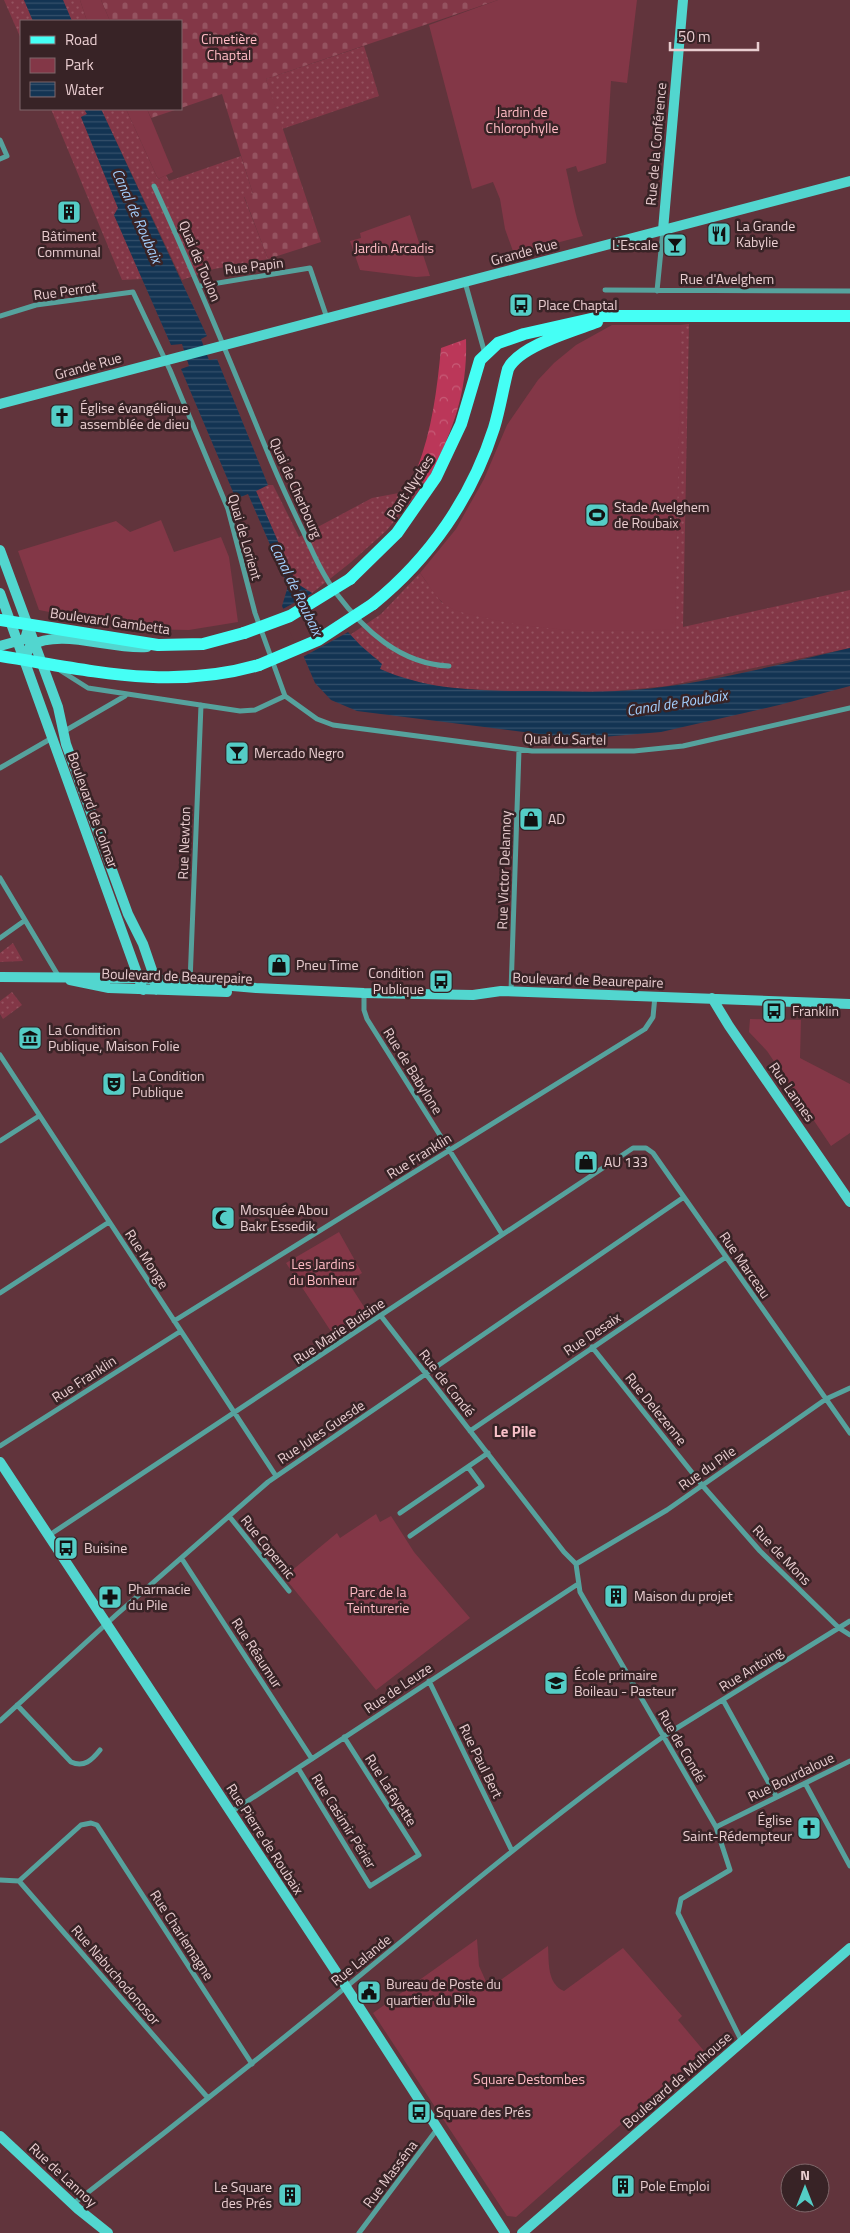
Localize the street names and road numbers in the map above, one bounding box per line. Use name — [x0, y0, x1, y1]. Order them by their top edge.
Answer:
street label: Rue de la Conférence — [640, 82, 671, 206]
street label: Quai de Toulon — [174, 217, 227, 305]
street label: Grande Rue — [488, 232, 560, 271]
street label: Rue Papin — [223, 251, 285, 280]
street label: Rue d'Avelghem — [680, 268, 774, 289]
street label: Rue Perrot — [32, 276, 98, 305]
street label: Grande Rue — [52, 346, 124, 385]
street label: Quai de Cherbourg — [265, 434, 328, 542]
street label: Pont Nyckes — [381, 450, 438, 523]
street label: Quai de Lorient — [223, 491, 268, 583]
street label: Boulevard Gambetta — [49, 602, 171, 639]
street label: Quai du Sartel — [524, 727, 606, 750]
street label: Boulevard de Colmar — [63, 749, 124, 871]
street label: Rue Newton — [172, 806, 195, 880]
street label: Rue Victor Delannoy — [491, 810, 516, 930]
street label: Boulevard de Beaurepaire — [101, 962, 253, 989]
street label: Boulevard de Beaurepaire — [512, 966, 664, 993]
street label: Rue de Babylone — [378, 1023, 448, 1118]
street label: Rue Lannes — [764, 1058, 821, 1126]
street label: Rue Franklin — [382, 1127, 455, 1184]
street label: Rue Monge — [120, 1225, 174, 1293]
street label: Rue Marceau — [715, 1227, 776, 1302]
street label: Rue Marie Buisine — [289, 1292, 389, 1369]
street label: Rue Desaix — [559, 1306, 625, 1361]
street label: Rue de Condé — [414, 1344, 480, 1421]
street label: Rue Franklin — [47, 1350, 120, 1407]
street label: Rue Delezenne — [621, 1368, 692, 1450]
street label: Rue Jules Guesde — [273, 1394, 369, 1469]
street label: Rue du Pile — [674, 1440, 740, 1495]
street label: Rue Copernic — [236, 1510, 301, 1583]
street label: Rue de Mons — [748, 1520, 817, 1590]
street label: Rue Réaumur — [227, 1613, 288, 1692]
street label: Rue Antoing — [715, 1641, 787, 1697]
street label: Rue de Leuze — [359, 1657, 436, 1718]
street label: Rue de Condé — [653, 1706, 712, 1786]
street label: Rue Paul Bert — [454, 1720, 509, 1802]
street label: Rue Bourdaloue — [744, 1747, 838, 1807]
street label: Rue Lafayette — [360, 1750, 423, 1830]
street label: Rue Casimir Périer — [307, 1769, 382, 1872]
street label: Rue Pierre de Roubaix — [221, 1779, 310, 1899]
street label: Rue Charlemagne — [145, 1885, 220, 1984]
street label: Rue Nabuchodonosor — [67, 1920, 166, 2030]
street label: Rue Lalande — [326, 1929, 395, 1990]
street label: Boulevard de Mulhouse — [618, 2026, 736, 2133]
street label: Rue Masséna — [357, 2136, 422, 2212]
street label: Rue de Lannoy — [25, 2137, 102, 2212]

